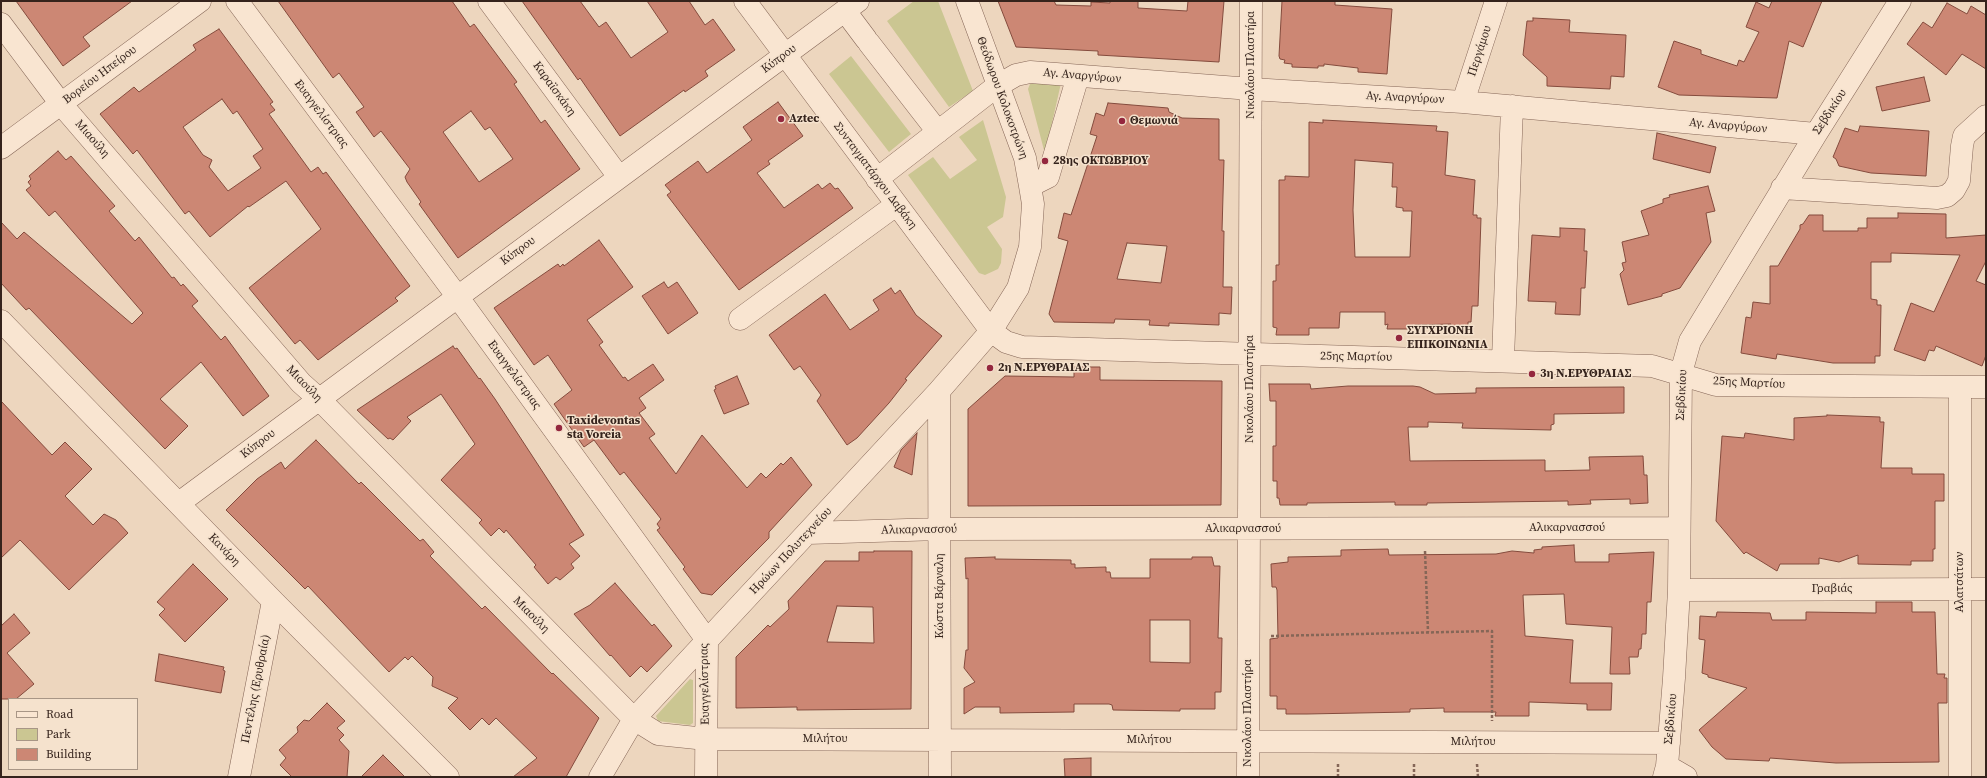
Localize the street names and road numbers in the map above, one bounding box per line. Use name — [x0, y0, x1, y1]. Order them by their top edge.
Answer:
street label: Νικολάου Πλαστήρα — [1244, 11, 1258, 119]
street label: Περγάμου — [1465, 24, 1495, 78]
street label: Θεόδωρου Κολοκοτρώνη — [973, 35, 1031, 161]
street label: Κύπρου — [759, 41, 799, 77]
street label: Βορείου Ηπείρου — [60, 43, 140, 107]
street label: Καραϊσκάκη — [529, 59, 579, 119]
street label: Αγ. Αναργύρων — [1042, 65, 1122, 87]
street label: Ευαγγελίστριας — [291, 77, 351, 151]
street label: Σεβδικίου — [1810, 87, 1850, 137]
street label: Αγ. Αναργύρων — [1365, 89, 1445, 107]
street label: Αγ. Αναργύρων — [1688, 115, 1768, 137]
street label: Μιαούλη — [72, 117, 112, 161]
street label: Συνταγματάρχου Δαβάκη — [830, 120, 920, 232]
street label: Κύπρου — [498, 233, 538, 269]
street label: Νικολάου Πλαστήρα — [1243, 335, 1257, 443]
street label: Ευαγγελίστριας — [484, 338, 544, 412]
street label: 25ης Μαρτίου — [1320, 349, 1392, 365]
street label: Μιαούλη — [283, 363, 325, 405]
street label: Σεβδικίου — [1673, 369, 1691, 421]
street label: 25ης Μαρτίου — [1713, 374, 1785, 392]
street label: Κύπρου — [238, 426, 278, 462]
street label: Ηρώων Πολυτεχνείου — [747, 504, 835, 598]
street label: Αλικαρνασσού — [1529, 521, 1605, 535]
street label: Αλικαρνασσού — [881, 522, 957, 538]
street label: Αλικαρνασσού — [1205, 522, 1281, 536]
street label: Κανάρη — [205, 531, 243, 569]
street label: Αλατσάτων — [1953, 552, 1967, 612]
street label: Κώστα Βάρναλη — [933, 553, 947, 639]
street label: Γραβιάς — [1811, 582, 1853, 596]
street label: Μιαούλη — [510, 594, 552, 636]
street label: Πεντέλης (Ερυθραία) — [238, 633, 274, 745]
street label: Ευαγγελίστριας — [697, 643, 713, 725]
street label: Νικολάου Πλαστήρα — [1241, 659, 1255, 767]
street label: Σεβδικίου — [1662, 693, 1680, 745]
street label: Μιλήτου — [802, 732, 848, 746]
street label: Μιλήτου — [1126, 733, 1172, 747]
street label: Μιλήτου — [1450, 735, 1496, 749]

